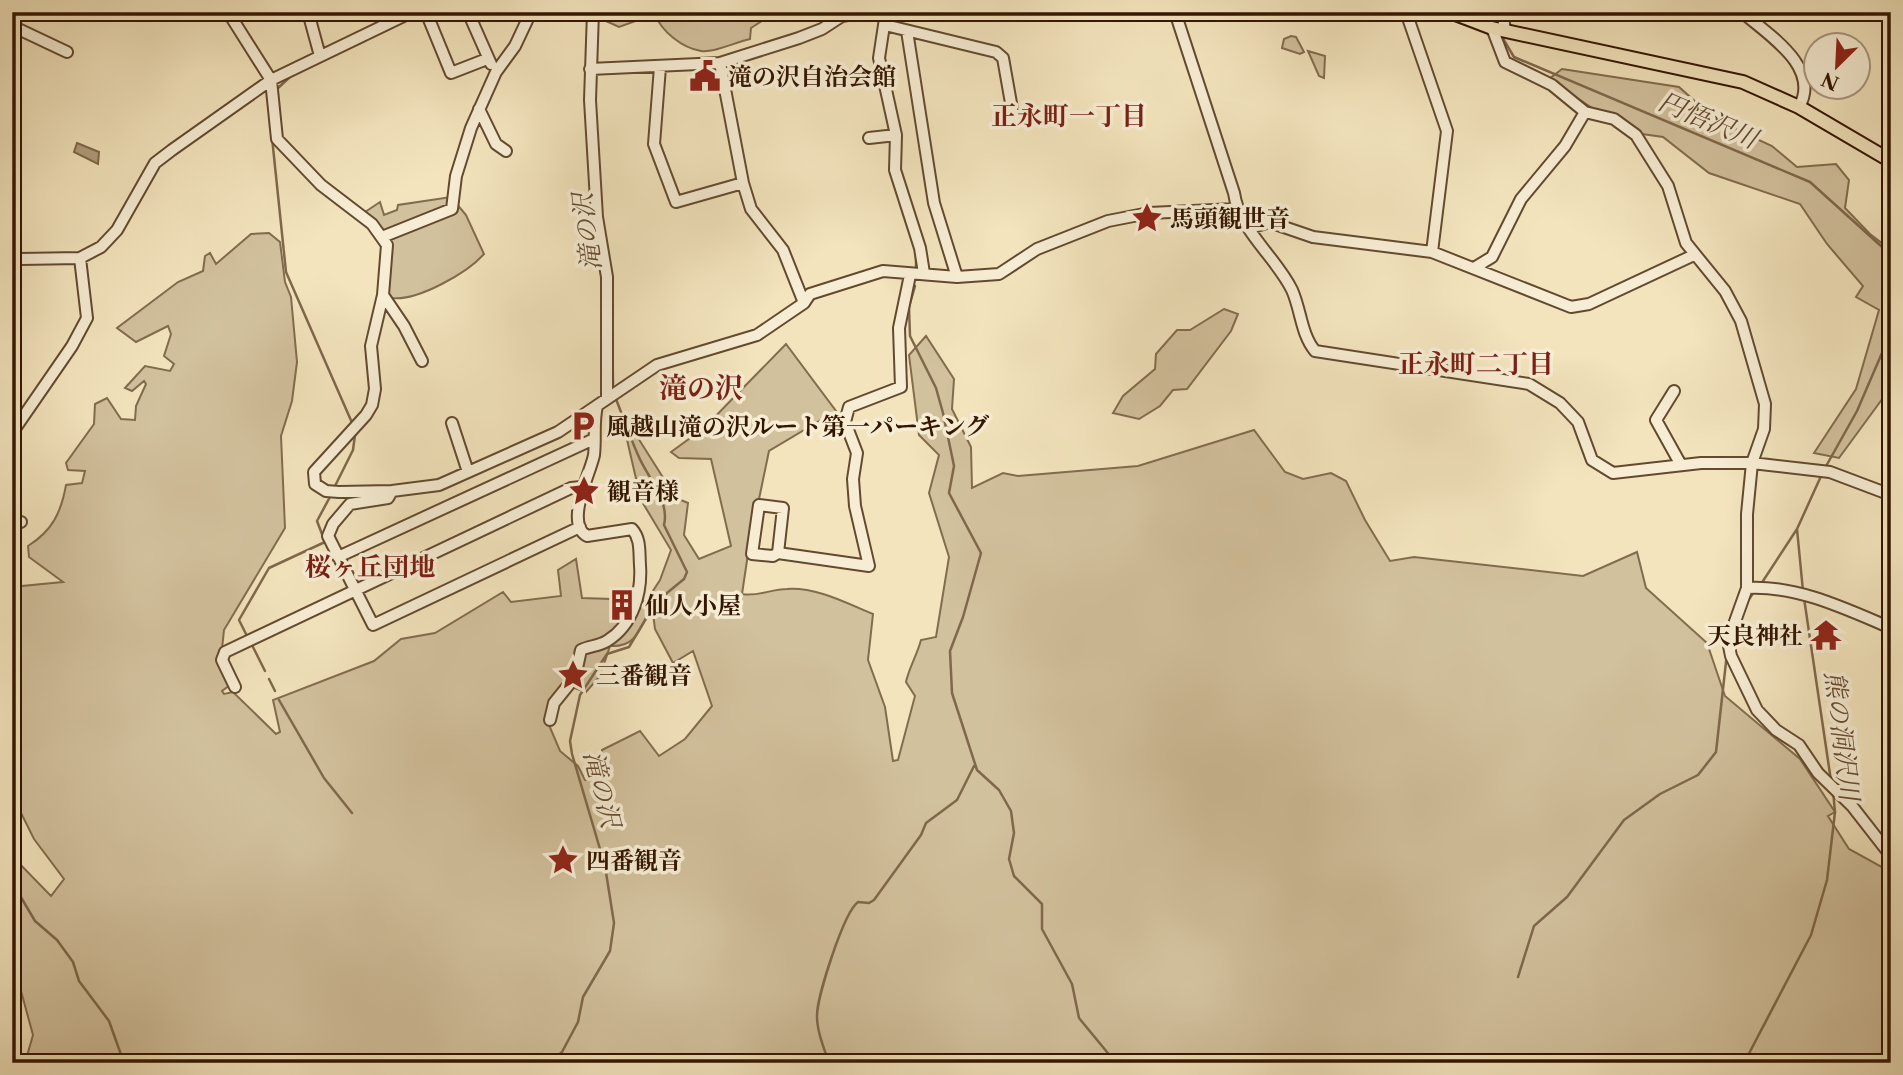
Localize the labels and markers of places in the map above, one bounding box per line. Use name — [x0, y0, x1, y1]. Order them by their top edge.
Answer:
public building icon: 滝の沢自治会館 — [688, 59, 722, 93]
place label: 滝の沢自治会館 — [728, 62, 896, 91]
place icon: 馬頭観世音 — [1130, 201, 1164, 235]
place label: 馬頭観世音 — [1170, 204, 1290, 233]
parking icon: 風越山滝の沢ルート第一パーキング — [566, 409, 600, 443]
place label: 風越山滝の沢ルート第一パーキング — [606, 412, 989, 441]
place icon: 観音様 — [567, 474, 601, 508]
place label: 観音様 — [607, 477, 679, 506]
building icon: 仙人小屋 — [605, 588, 639, 622]
place label: 仙人小屋 — [645, 591, 741, 620]
temple icon: 天良神社 — [1809, 618, 1843, 652]
place label: 天良神社 — [1707, 621, 1803, 650]
place icon: 三番観音 — [556, 658, 590, 692]
place label: 三番観音 — [596, 661, 692, 690]
place icon: 四番観音 — [546, 843, 580, 877]
place label: 四番観音 — [586, 846, 682, 875]

